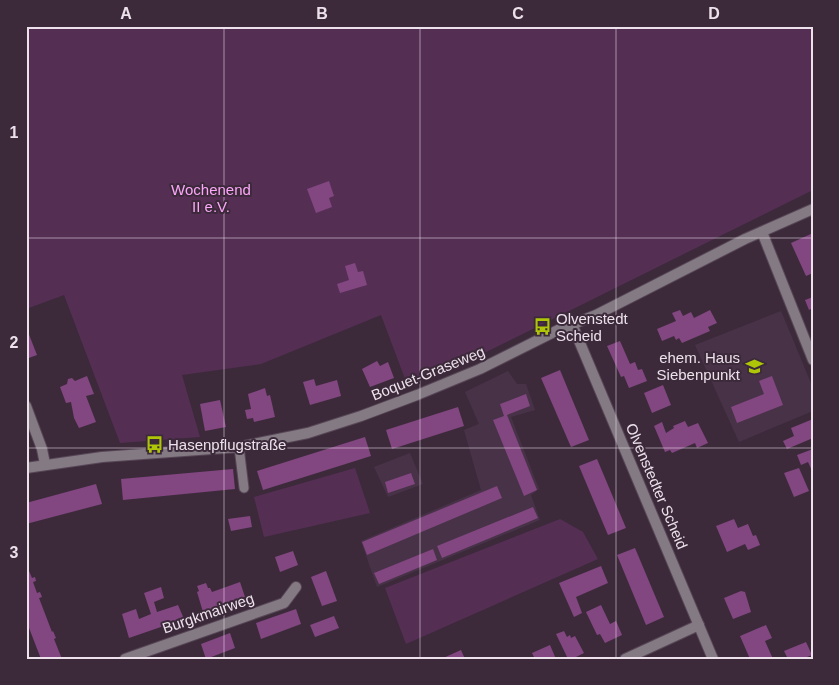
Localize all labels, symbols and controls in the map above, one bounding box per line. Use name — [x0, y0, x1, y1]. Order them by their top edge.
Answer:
text: A — [120, 5, 132, 22]
text: B — [316, 5, 328, 22]
text: C — [512, 5, 524, 22]
text: D — [708, 5, 720, 22]
text: 1 — [10, 124, 19, 141]
park label: Wochenend II e.V. — [171, 181, 251, 215]
place label: Olvenstedt Scheid — [556, 310, 629, 344]
bus stop icon: Olvenstedt Scheid — [532, 317, 552, 337]
text: 2 — [10, 334, 19, 351]
street label: Boquet-Graseweg — [369, 342, 487, 404]
place label: ehem. Haus Siebenpunkt — [657, 349, 741, 383]
school or university icon: ehem. Haus Siebenpunkt — [744, 356, 764, 376]
street label: Olvenstedter Scheid — [623, 421, 691, 551]
bus stop icon: Hasenpflugstraße — [144, 434, 164, 454]
place label: Hasenpflugstraße — [168, 436, 286, 453]
text: 3 — [10, 544, 19, 561]
street label: Burgkmairweg — [160, 589, 256, 637]

